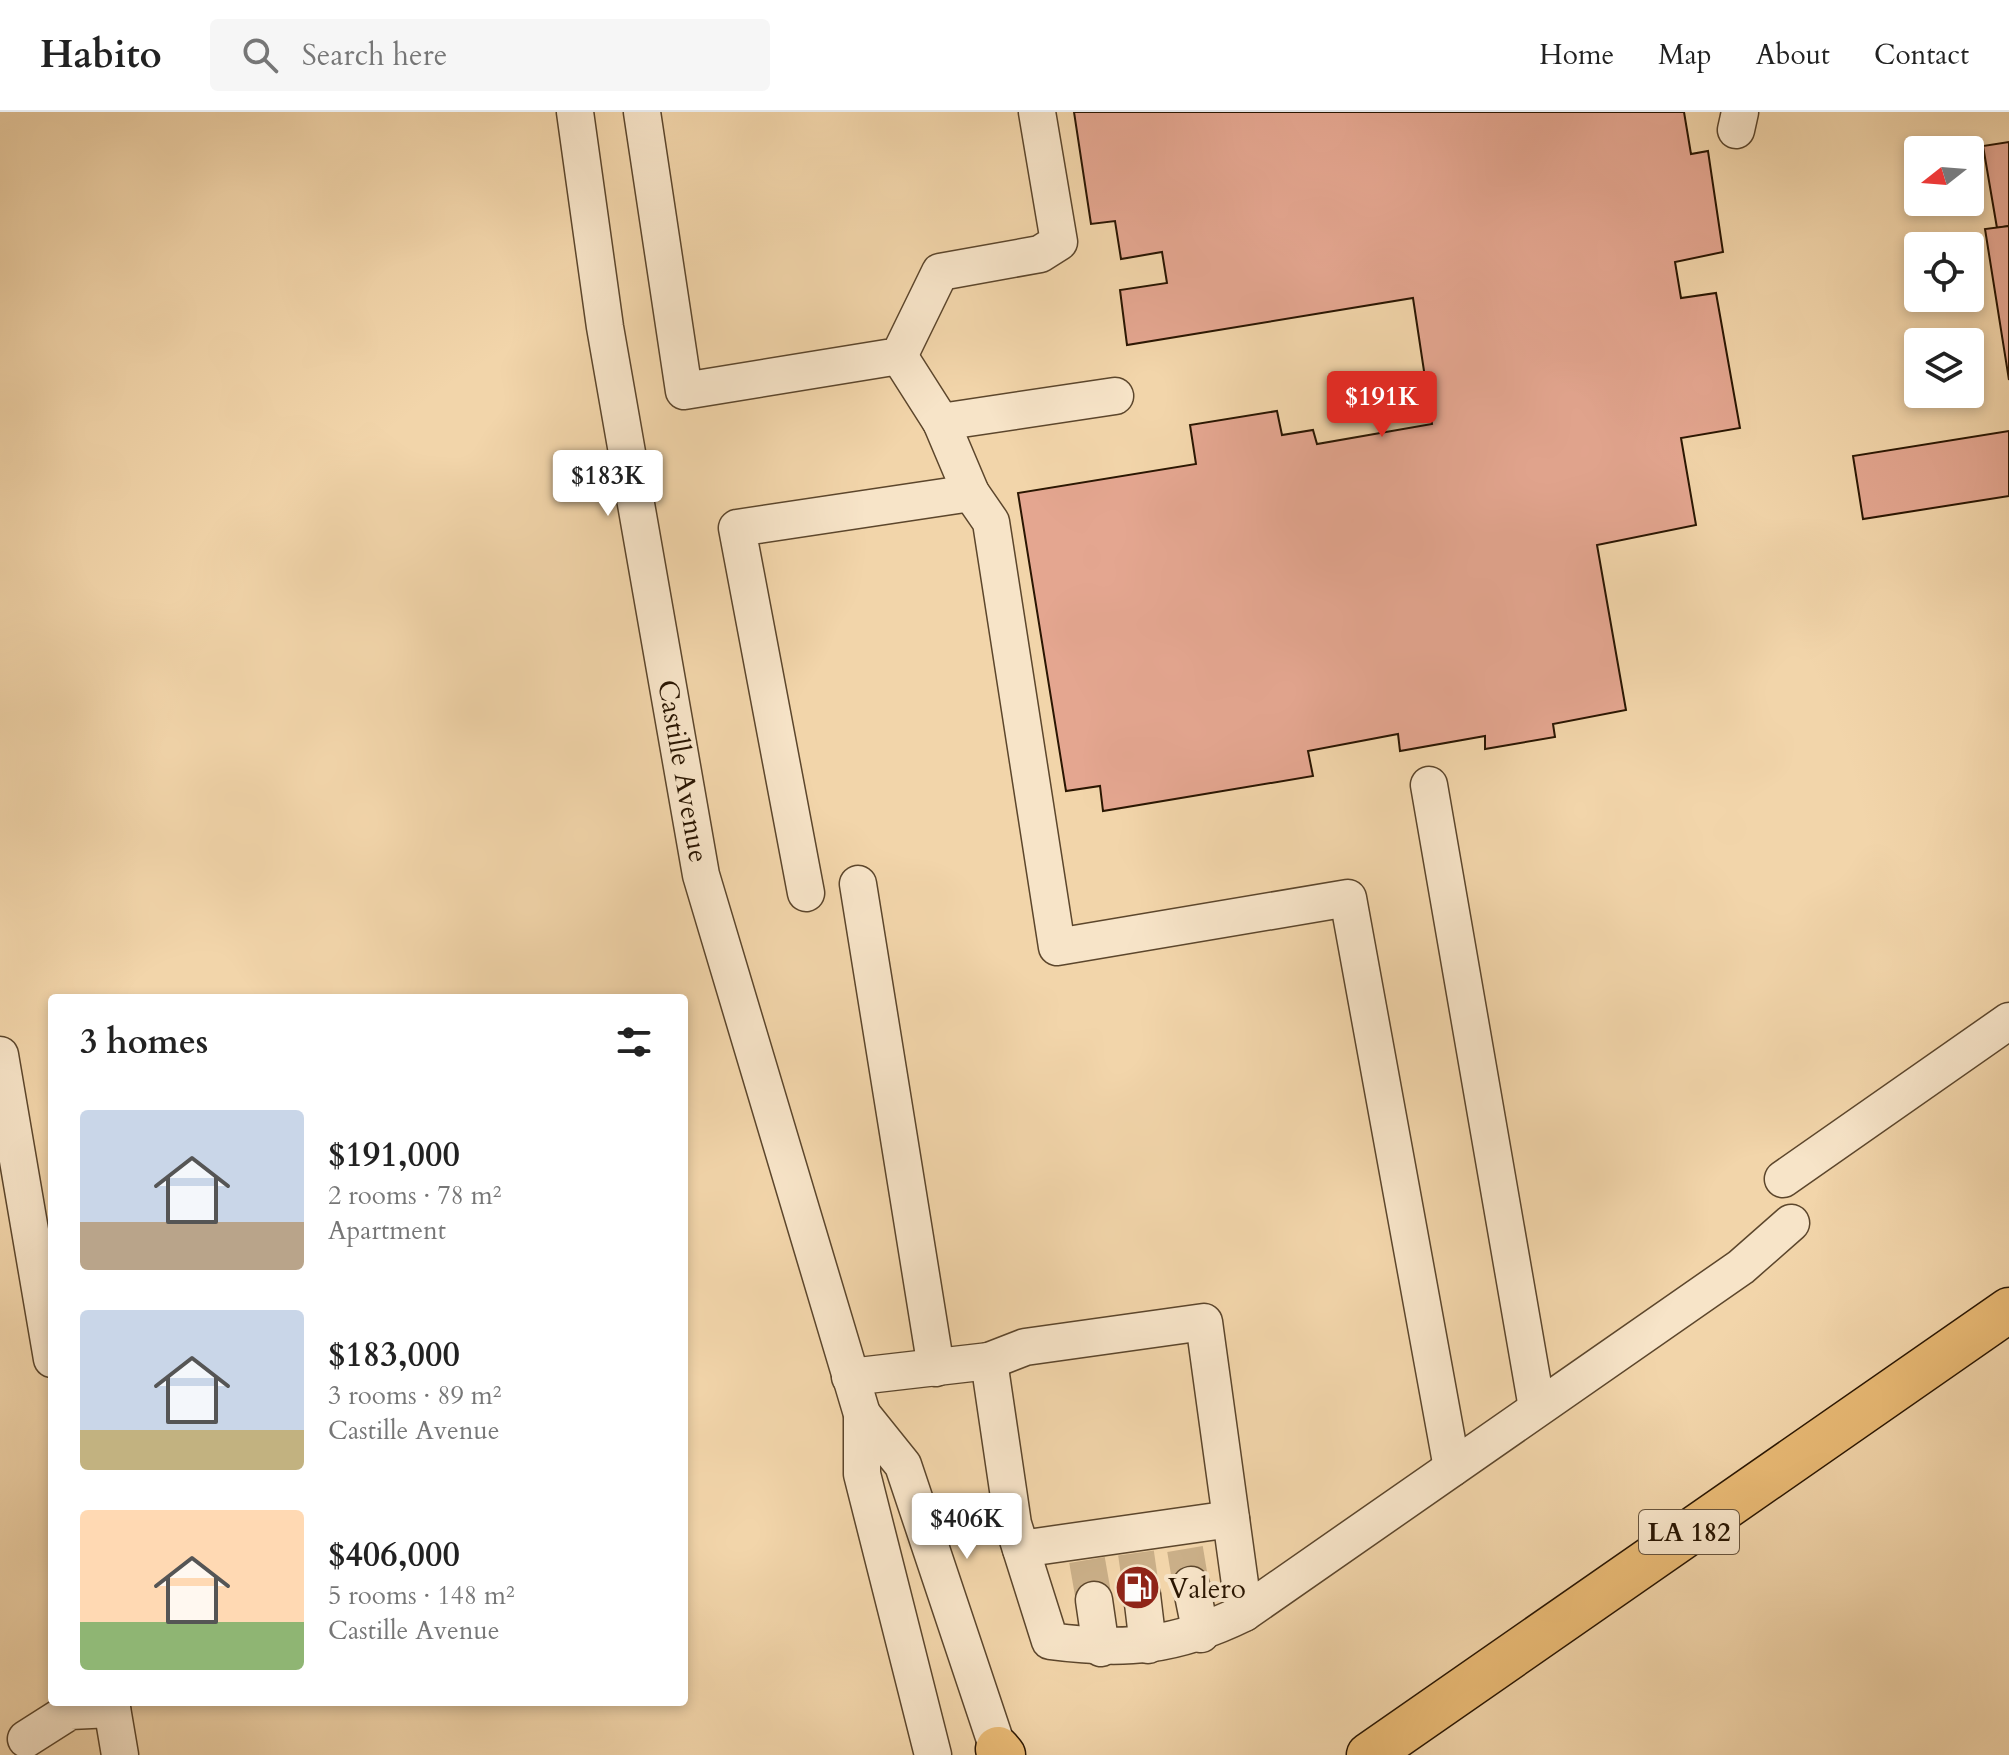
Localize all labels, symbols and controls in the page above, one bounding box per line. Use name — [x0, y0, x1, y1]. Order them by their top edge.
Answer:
search box — [210, 19, 770, 91]
text: Habito — [40, 29, 162, 81]
icon: search — [238, 33, 282, 77]
text: Search here — [302, 35, 447, 76]
text: Home — [1539, 36, 1614, 74]
text: Map — [1658, 36, 1712, 74]
text: About — [1756, 36, 1830, 74]
text: Contact — [1874, 36, 1969, 74]
north arrow — [1904, 136, 1984, 216]
map controls — [1904, 136, 1984, 408]
button: locate — [1904, 232, 1984, 312]
button: layers — [1904, 328, 1984, 408]
pin: $191K — [1326, 371, 1438, 439]
text: $191K — [1345, 379, 1419, 414]
pin: $183K — [552, 450, 664, 518]
text: $183K — [571, 458, 645, 493]
street label: Castille Avenue — [648, 677, 718, 866]
text: 3 homes — [80, 1019, 208, 1065]
icon: filters — [612, 1020, 656, 1064]
text: $191,000 — [328, 1132, 460, 1178]
icon: home — [144, 1142, 240, 1238]
text: 2 rooms · 78 m² — [328, 1178, 501, 1213]
text: Apartment — [328, 1213, 446, 1248]
text: $183,000 — [328, 1332, 460, 1378]
icon: home — [144, 1342, 240, 1438]
text: 3 rooms · 89 m² — [328, 1378, 501, 1413]
text: Castille Avenue — [328, 1413, 500, 1448]
pin: $406K — [911, 1493, 1023, 1561]
text: $406K — [930, 1501, 1004, 1536]
road number: LA 182 — [1639, 1510, 1739, 1554]
text: $406,000 — [328, 1532, 460, 1578]
icon: home — [144, 1542, 240, 1638]
fuel station icon: Valero — [1113, 1564, 1161, 1612]
place label: Valero — [1168, 1570, 1246, 1608]
text: 5 rooms · 148 m² — [328, 1578, 515, 1613]
text: Castille Avenue — [328, 1613, 500, 1648]

